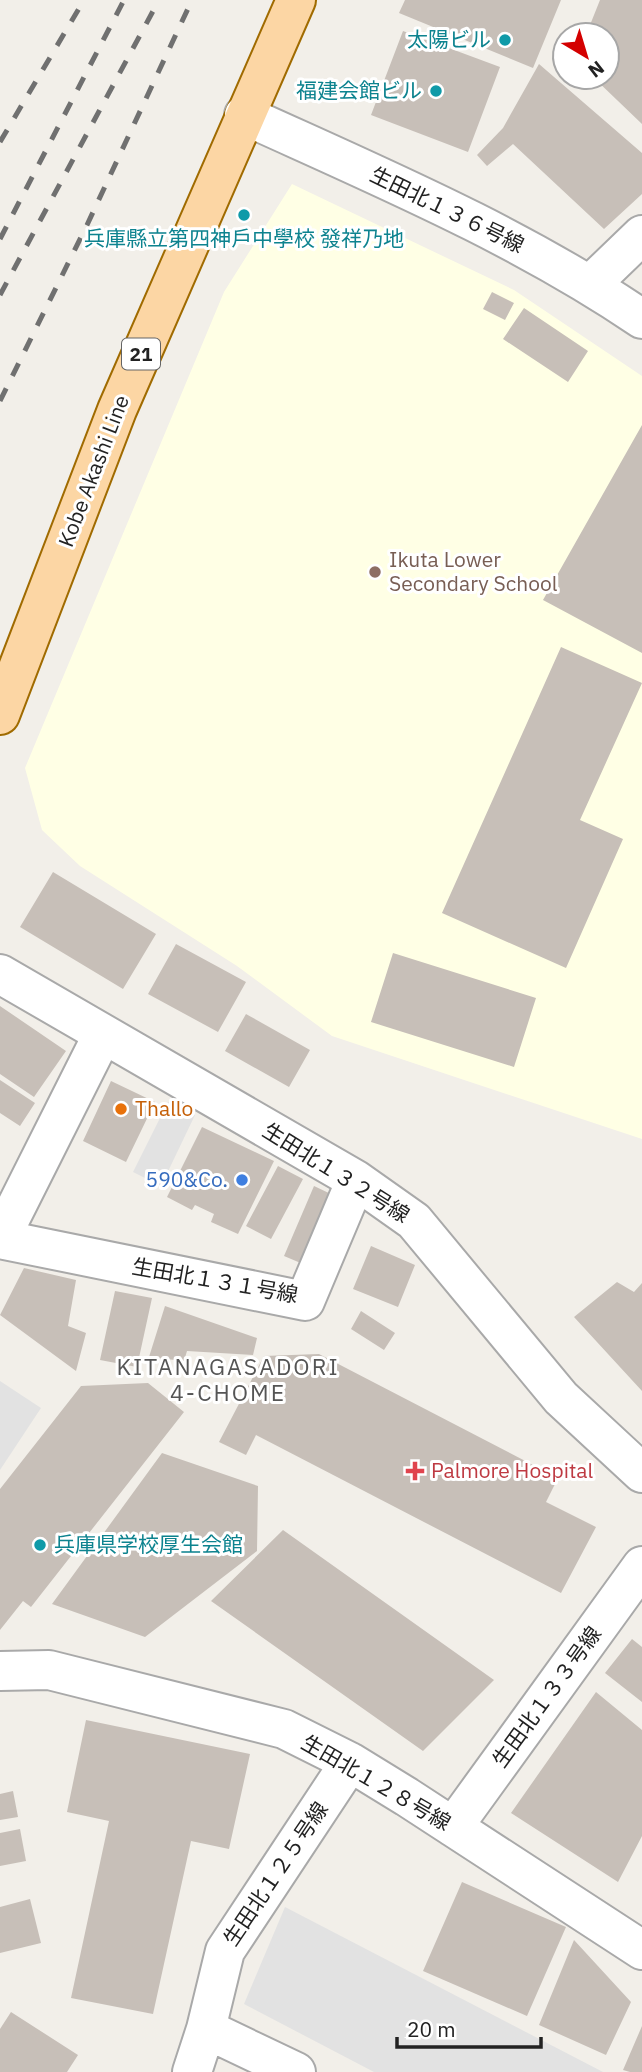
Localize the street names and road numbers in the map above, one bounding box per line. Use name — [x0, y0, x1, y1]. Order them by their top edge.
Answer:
street label: 生田北１３６号線 — [366, 160, 529, 259]
road number: 21 — [122, 338, 160, 370]
street label: Kobe Akashi Line — [51, 391, 135, 551]
street label: 生田北１３２号線 — [258, 1116, 415, 1229]
street label: 生田北１３１号線 — [130, 1252, 300, 1308]
street label: 生田北１３３号線 — [485, 1620, 607, 1773]
street label: 生田北１２８号線 — [297, 1728, 456, 1836]
street label: 生田北１２５号線 — [217, 1796, 334, 1951]

